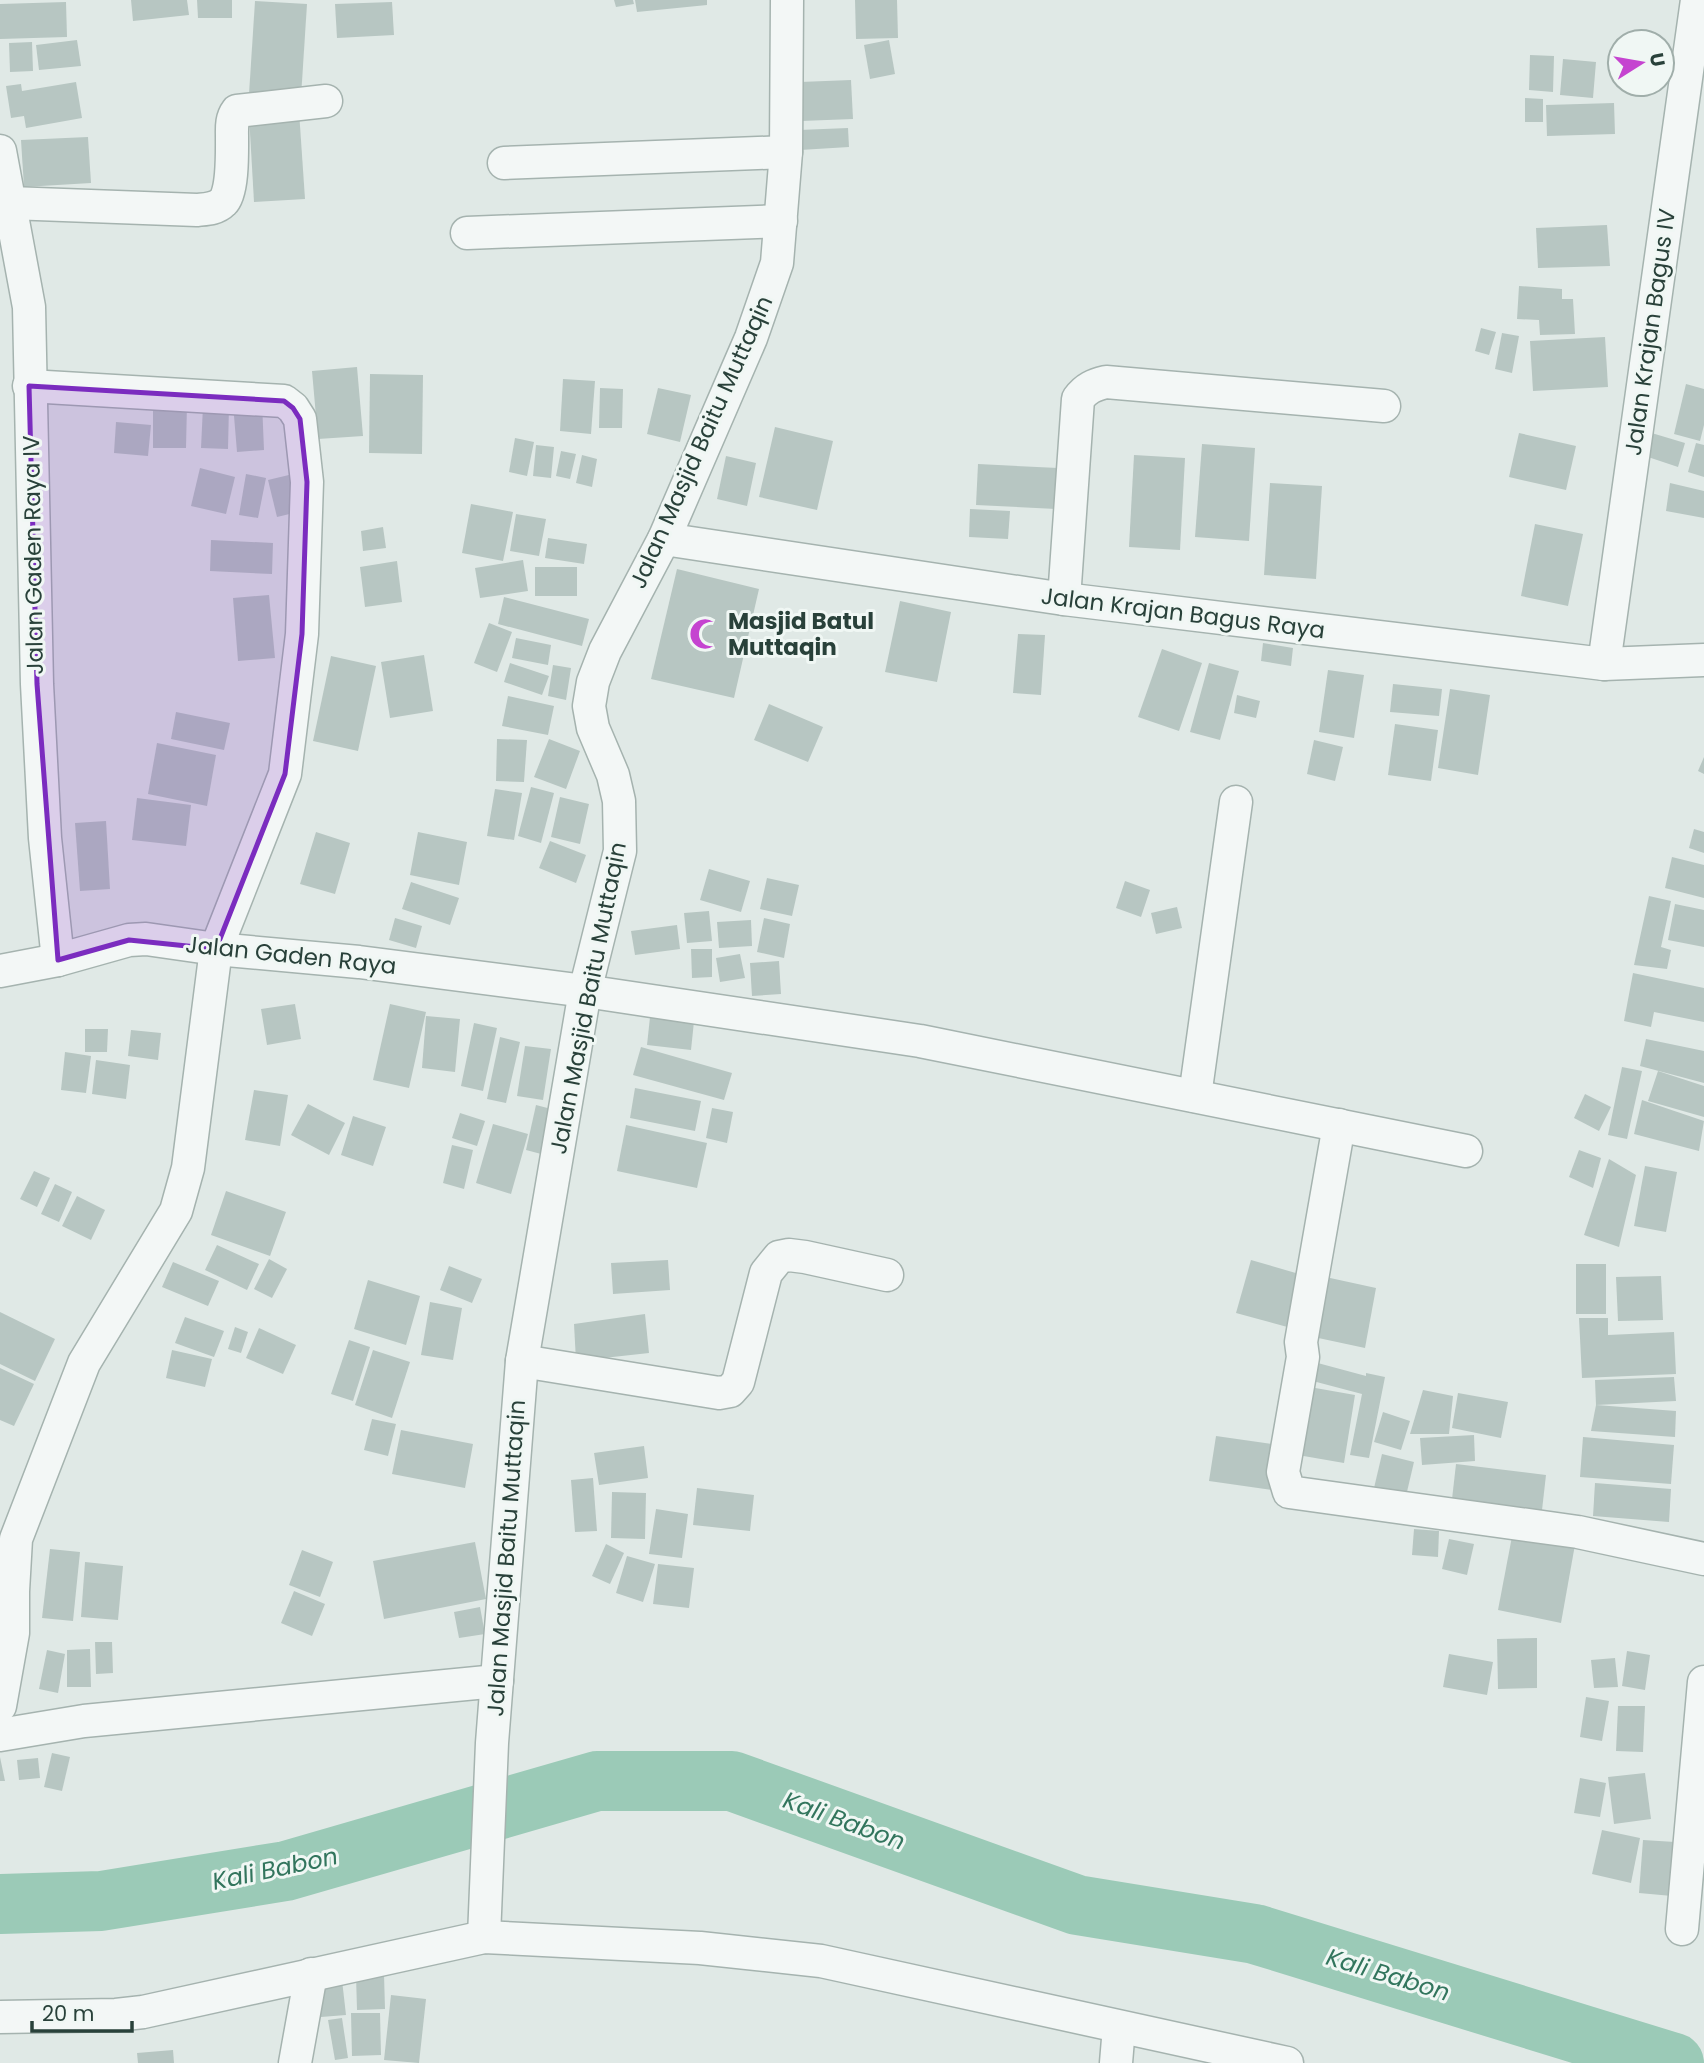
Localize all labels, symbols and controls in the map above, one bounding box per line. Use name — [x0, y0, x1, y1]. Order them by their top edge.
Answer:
north arrow — [1606, 28, 1676, 98]
text: U — [1643, 51, 1672, 69]
street label: Jalan Krajan Bagus IV — [1617, 206, 1683, 458]
street label: Jalan Masjid Baitu Muttaqin — [622, 290, 780, 594]
street label: Jalan Gaden Raya IV — [15, 435, 51, 675]
street label: Jalan Krajan Bagus Raya — [1039, 580, 1327, 646]
place label: Masjid Batul Muttaqin — [728, 605, 874, 663]
mosque icon: Masjid Batul Muttaqin — [688, 617, 722, 651]
street label: Jalan Masjid Baitu Muttaqin — [542, 839, 634, 1157]
street label: Jalan Gaden Raya — [184, 928, 398, 982]
street label: Jalan Masjid Baitu Muttaqin — [479, 1399, 533, 1717]
water label: Kali Babon — [779, 1783, 910, 1858]
water label: Kali Babon — [209, 1839, 341, 1898]
water label: Kali Babon — [1322, 1940, 1454, 2009]
scale bar — [32, 1990, 131, 2034]
text: 20 m — [42, 1999, 95, 2028]

